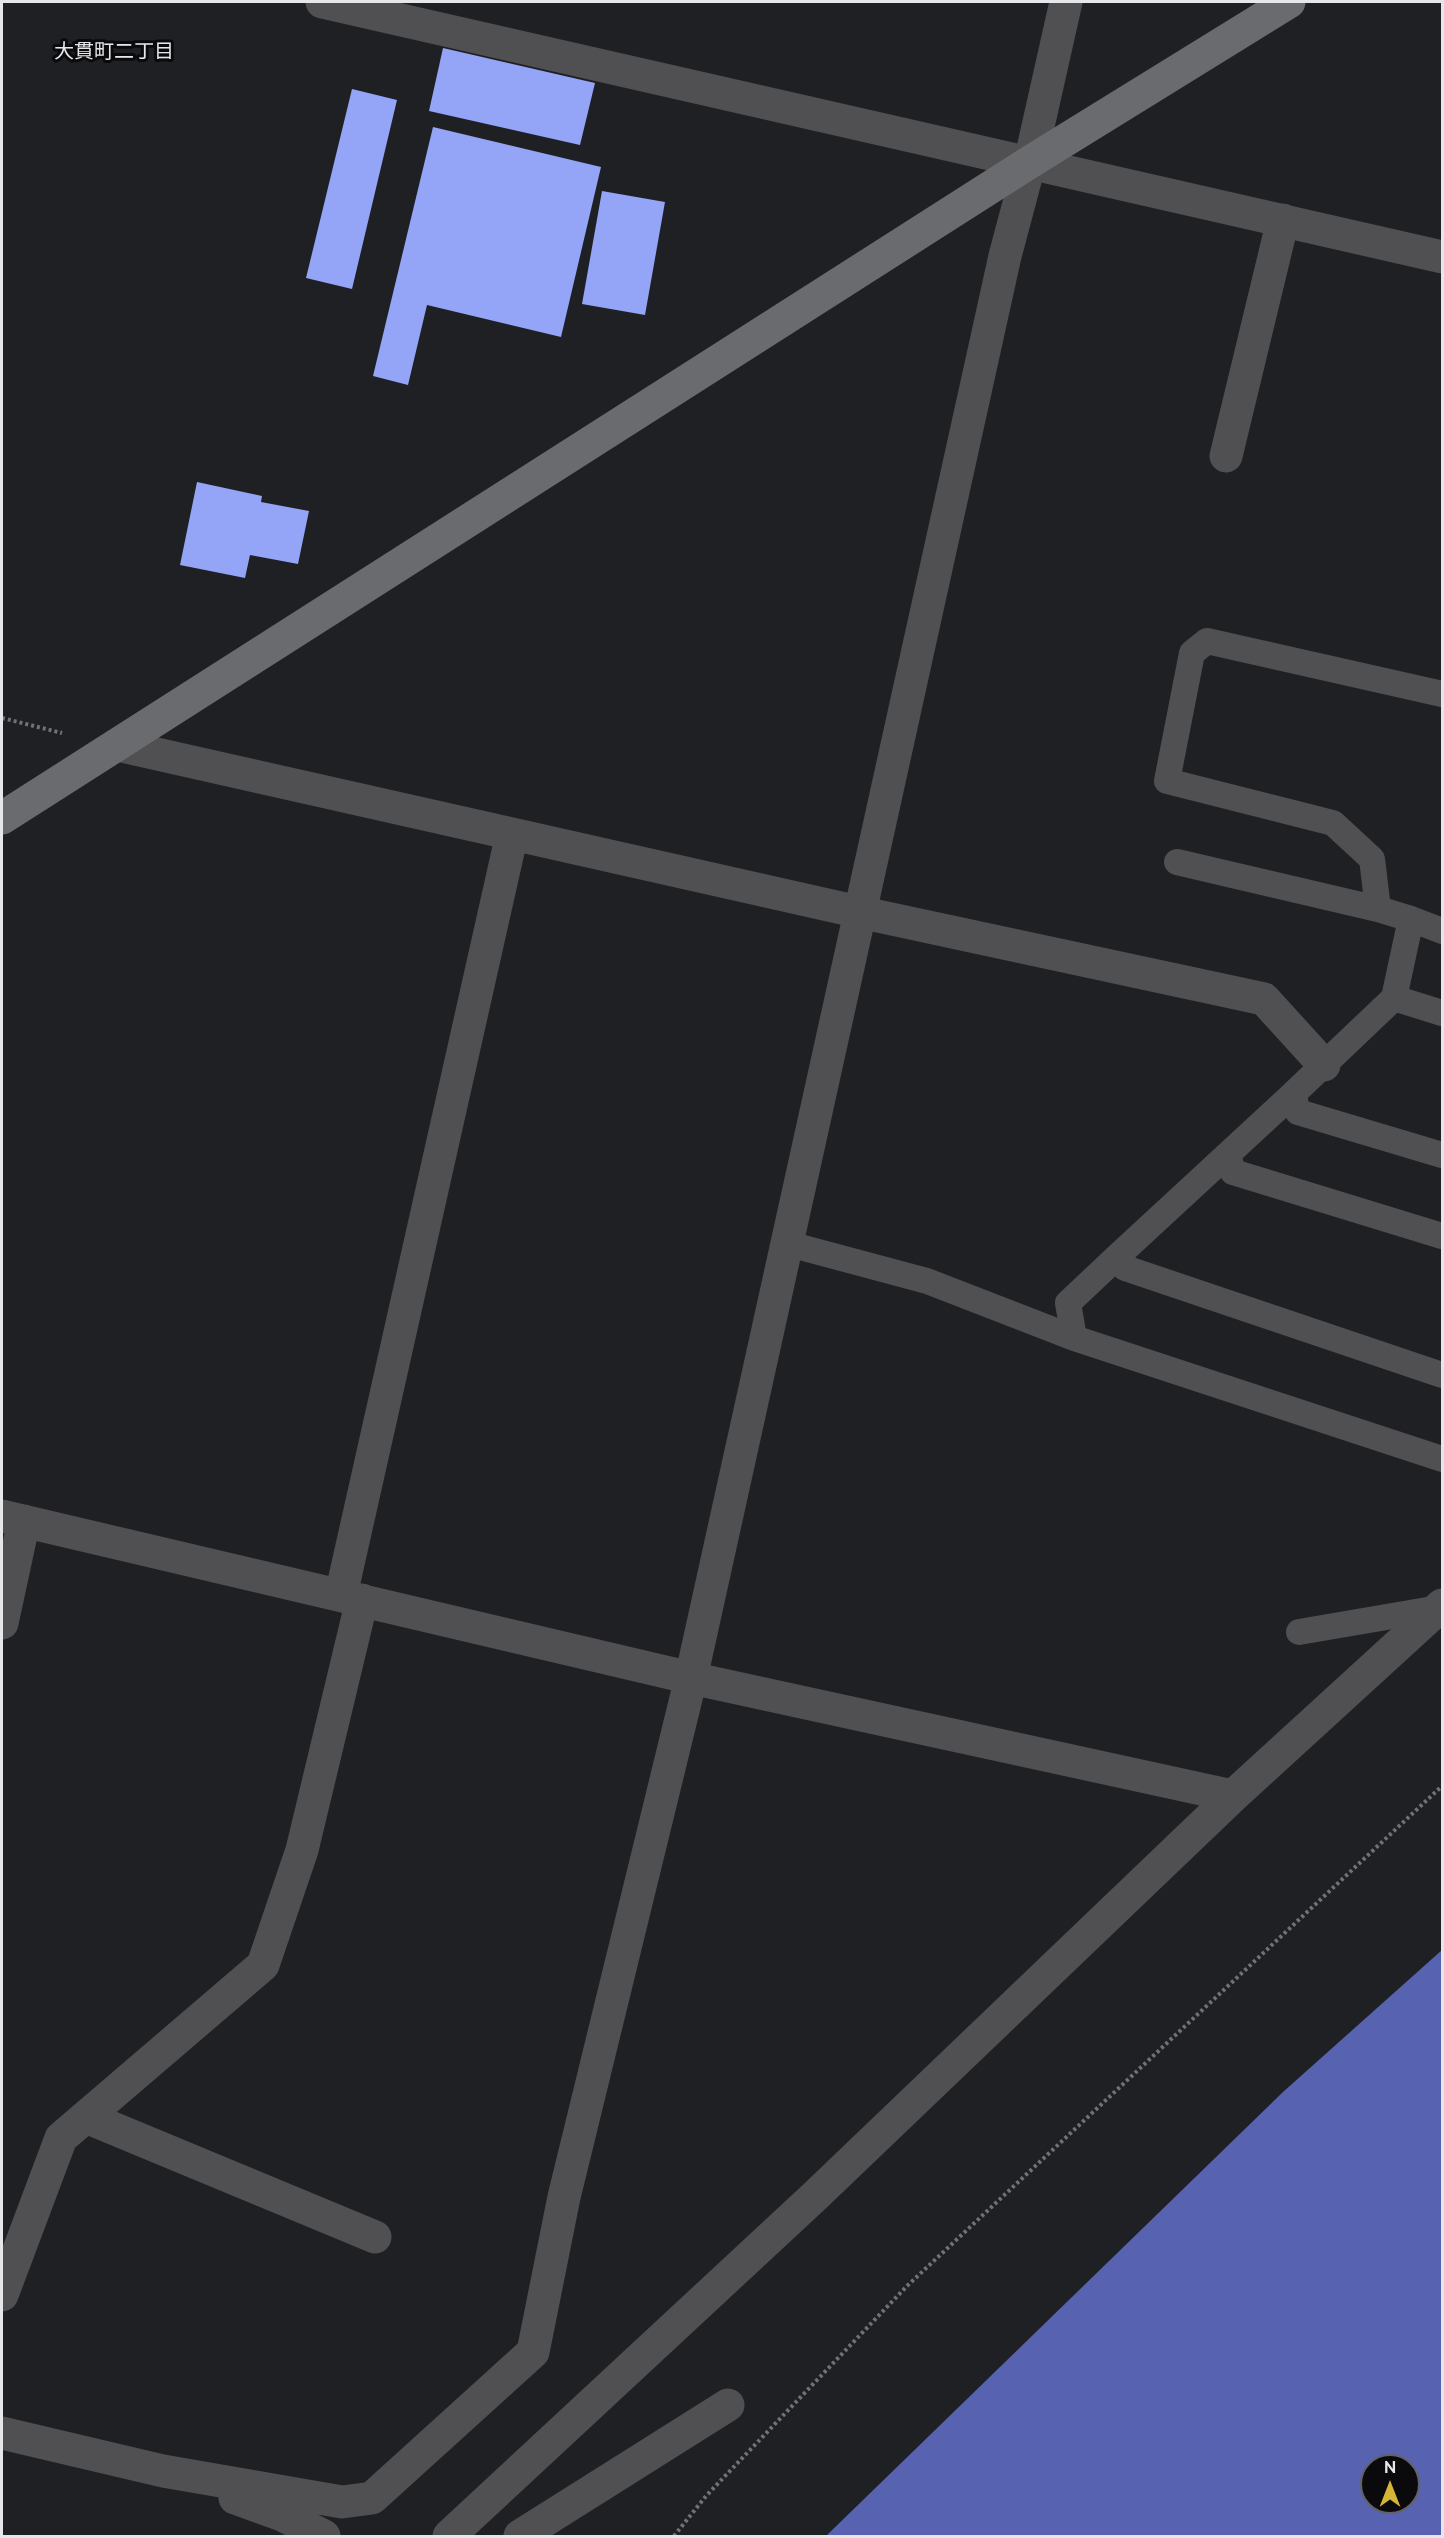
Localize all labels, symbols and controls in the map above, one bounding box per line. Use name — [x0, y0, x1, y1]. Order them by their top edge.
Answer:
district label: 大貫町二丁目 — [54, 40, 174, 64]
north arrow — [1360, 2454, 1420, 2514]
text: N — [1384, 2458, 1396, 2477]

